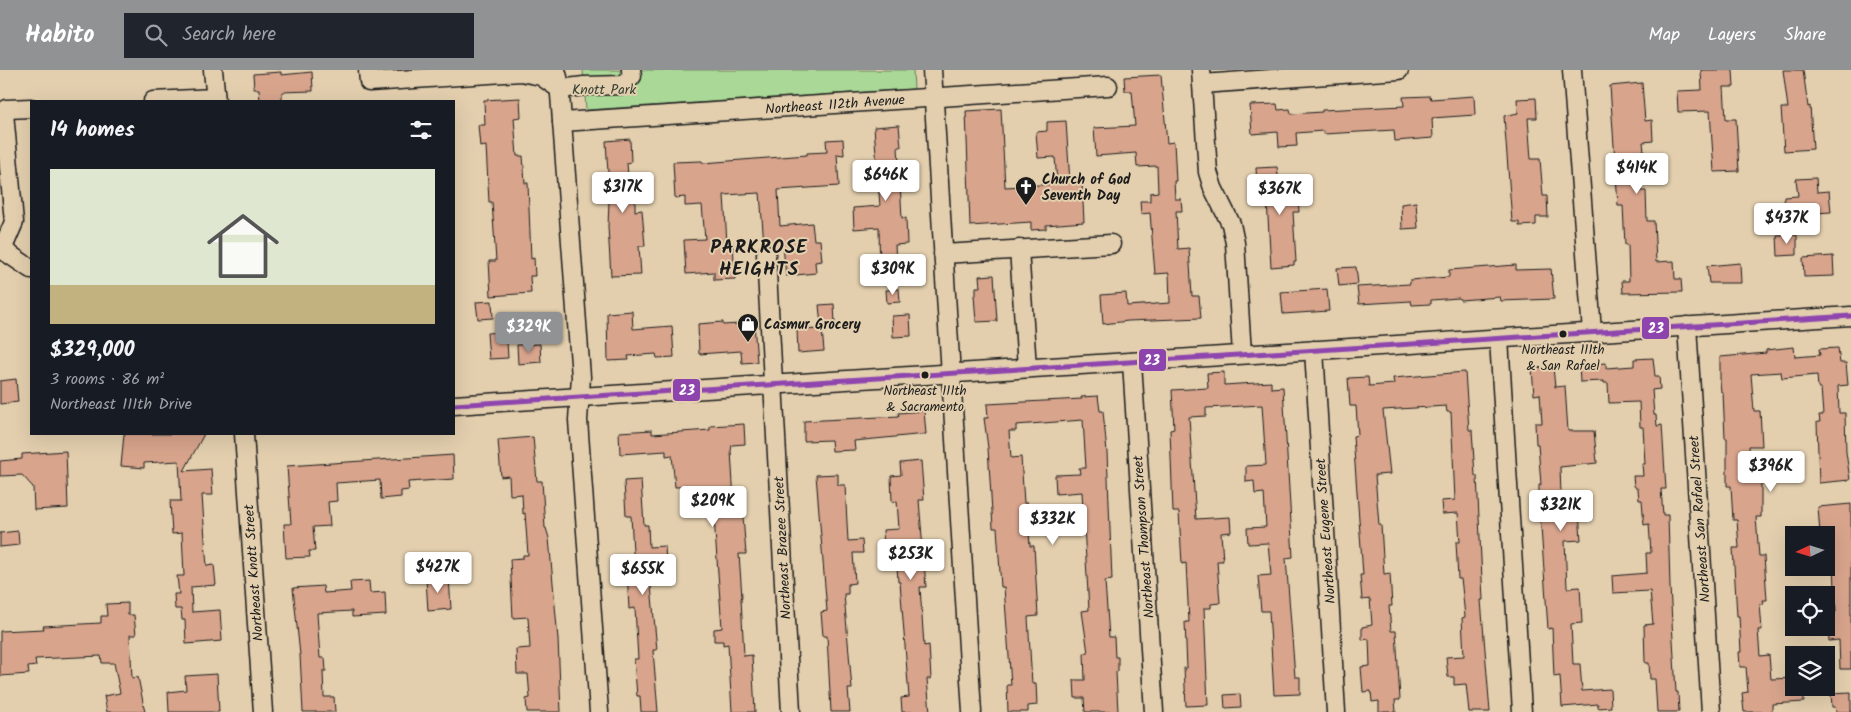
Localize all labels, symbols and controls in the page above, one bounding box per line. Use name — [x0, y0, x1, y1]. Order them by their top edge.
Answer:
search box — [124, 13, 474, 58]
text: Habito — [25, 16, 94, 55]
text: Search here — [182, 20, 276, 50]
icon: search — [142, 21, 170, 49]
text: Map — [1649, 21, 1680, 50]
text: Layers — [1708, 21, 1756, 50]
text: Share — [1784, 21, 1826, 50]
park label: Knott Park — [572, 79, 636, 101]
street label: Northeast 112th Avenue — [765, 89, 906, 121]
text: 14 homes — [50, 114, 135, 147]
icon: filters — [407, 116, 435, 144]
pin: $414K — [1602, 152, 1672, 195]
text: $414K — [1616, 156, 1658, 181]
pin: $646K — [851, 160, 921, 202]
text: $646K — [863, 163, 909, 188]
place label: Church of God Seventh Day — [1042, 169, 1131, 207]
pin: $317K — [588, 172, 658, 214]
pin: $367K — [1245, 174, 1315, 216]
text: $317K — [603, 175, 643, 200]
church icon: Church of God Seventh Day — [1014, 175, 1038, 206]
text: $367K — [1258, 177, 1302, 202]
icon: home — [198, 201, 288, 291]
pin: $437K — [1752, 202, 1822, 245]
text: $437K — [1765, 206, 1809, 231]
district label: PARKROSE HEIGHTS — [710, 233, 808, 285]
pin: $309K — [858, 254, 928, 296]
text: $309K — [871, 257, 915, 282]
pin: $329K — [494, 312, 564, 354]
shop icon: Casmur Grocery — [736, 312, 760, 343]
place label: Casmur Grocery — [764, 314, 862, 336]
text: $329K — [506, 315, 552, 340]
line badge: 23 — [1641, 316, 1670, 340]
text: 23 — [1648, 318, 1664, 340]
marker: Northeast 111th & San Rafael — [1558, 329, 1568, 339]
text: $329,000 — [50, 334, 135, 367]
place label: Northeast 111th & San Rafael — [1522, 340, 1605, 377]
line badge: 23 — [1138, 348, 1167, 372]
text: 23 — [1144, 350, 1160, 372]
text: 3 rooms · 86 m² — [50, 367, 164, 392]
marker: Northeast 111th & Sacramento — [920, 370, 930, 380]
line badge: 23 — [672, 378, 701, 402]
text: 23 — [679, 380, 695, 402]
place label: Northeast 111th & Sacramento — [884, 381, 967, 418]
text: Northeast 111th Drive — [50, 392, 192, 417]
street label: Northeast San Rafael Street — [1683, 434, 1717, 603]
pin: $396K — [1736, 450, 1806, 493]
street label: Northeast Thompson Street — [1127, 454, 1161, 619]
text: $396K — [1749, 454, 1793, 479]
street label: Northeast Eugene Street — [1310, 457, 1342, 605]
street label: Northeast Brazee Street — [768, 475, 798, 620]
pin: $209K — [678, 486, 748, 528]
text: $209K — [691, 489, 735, 514]
pin: $321K — [1526, 490, 1596, 532]
text: $321K — [1540, 493, 1582, 518]
street label: Northeast Knott Street — [238, 503, 270, 642]
pin: $332K — [1018, 504, 1088, 546]
text: $332K — [1030, 507, 1076, 532]
north arrow — [1785, 526, 1835, 576]
map controls — [1785, 526, 1835, 696]
pin: $253K — [876, 538, 946, 581]
text: $253K — [888, 542, 934, 567]
pin: $427K — [403, 552, 473, 594]
pin: $655K — [608, 554, 678, 596]
text: $427K — [416, 555, 460, 580]
text: $655K — [621, 557, 665, 582]
button: locate — [1785, 586, 1835, 636]
button: layers — [1785, 646, 1835, 696]

